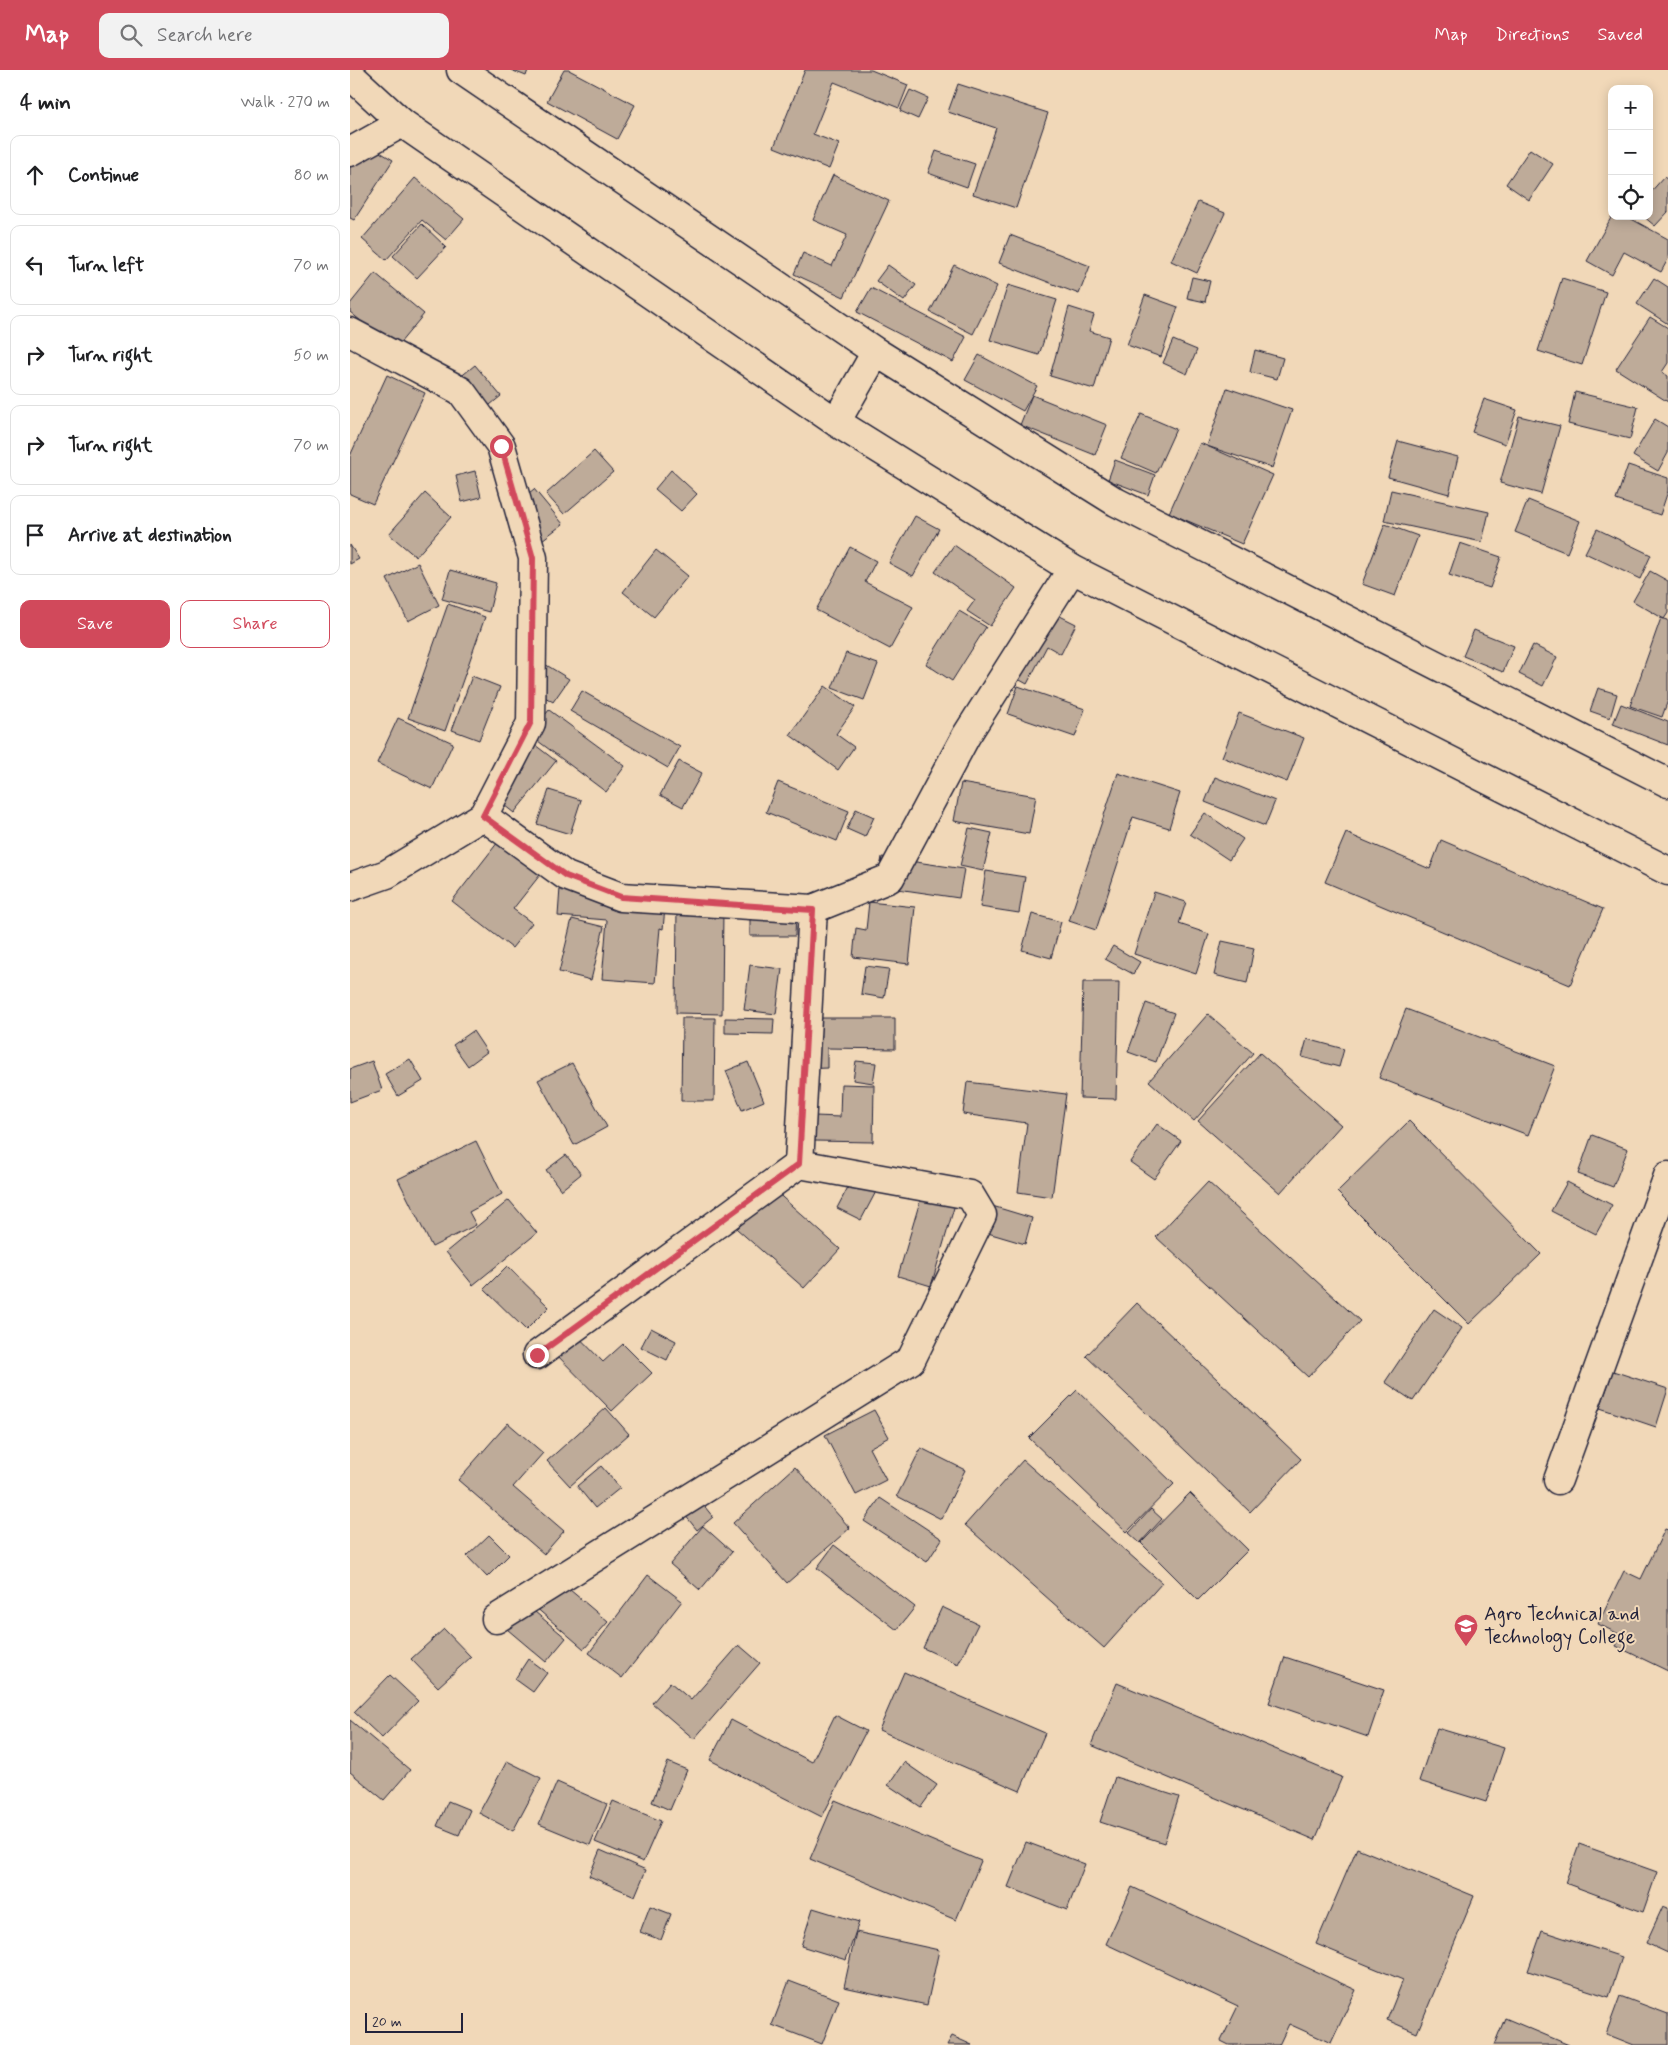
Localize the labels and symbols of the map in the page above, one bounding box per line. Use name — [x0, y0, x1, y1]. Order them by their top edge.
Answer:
route start — [490, 435, 513, 458]
route end — [526, 1344, 549, 1367]
place label: Agro Technical and Technology College — [1484, 1601, 1640, 1653]
school or university icon: Agro Technical and Technology College — [1453, 1613, 1479, 1647]
scale bar — [365, 2010, 462, 2033]

